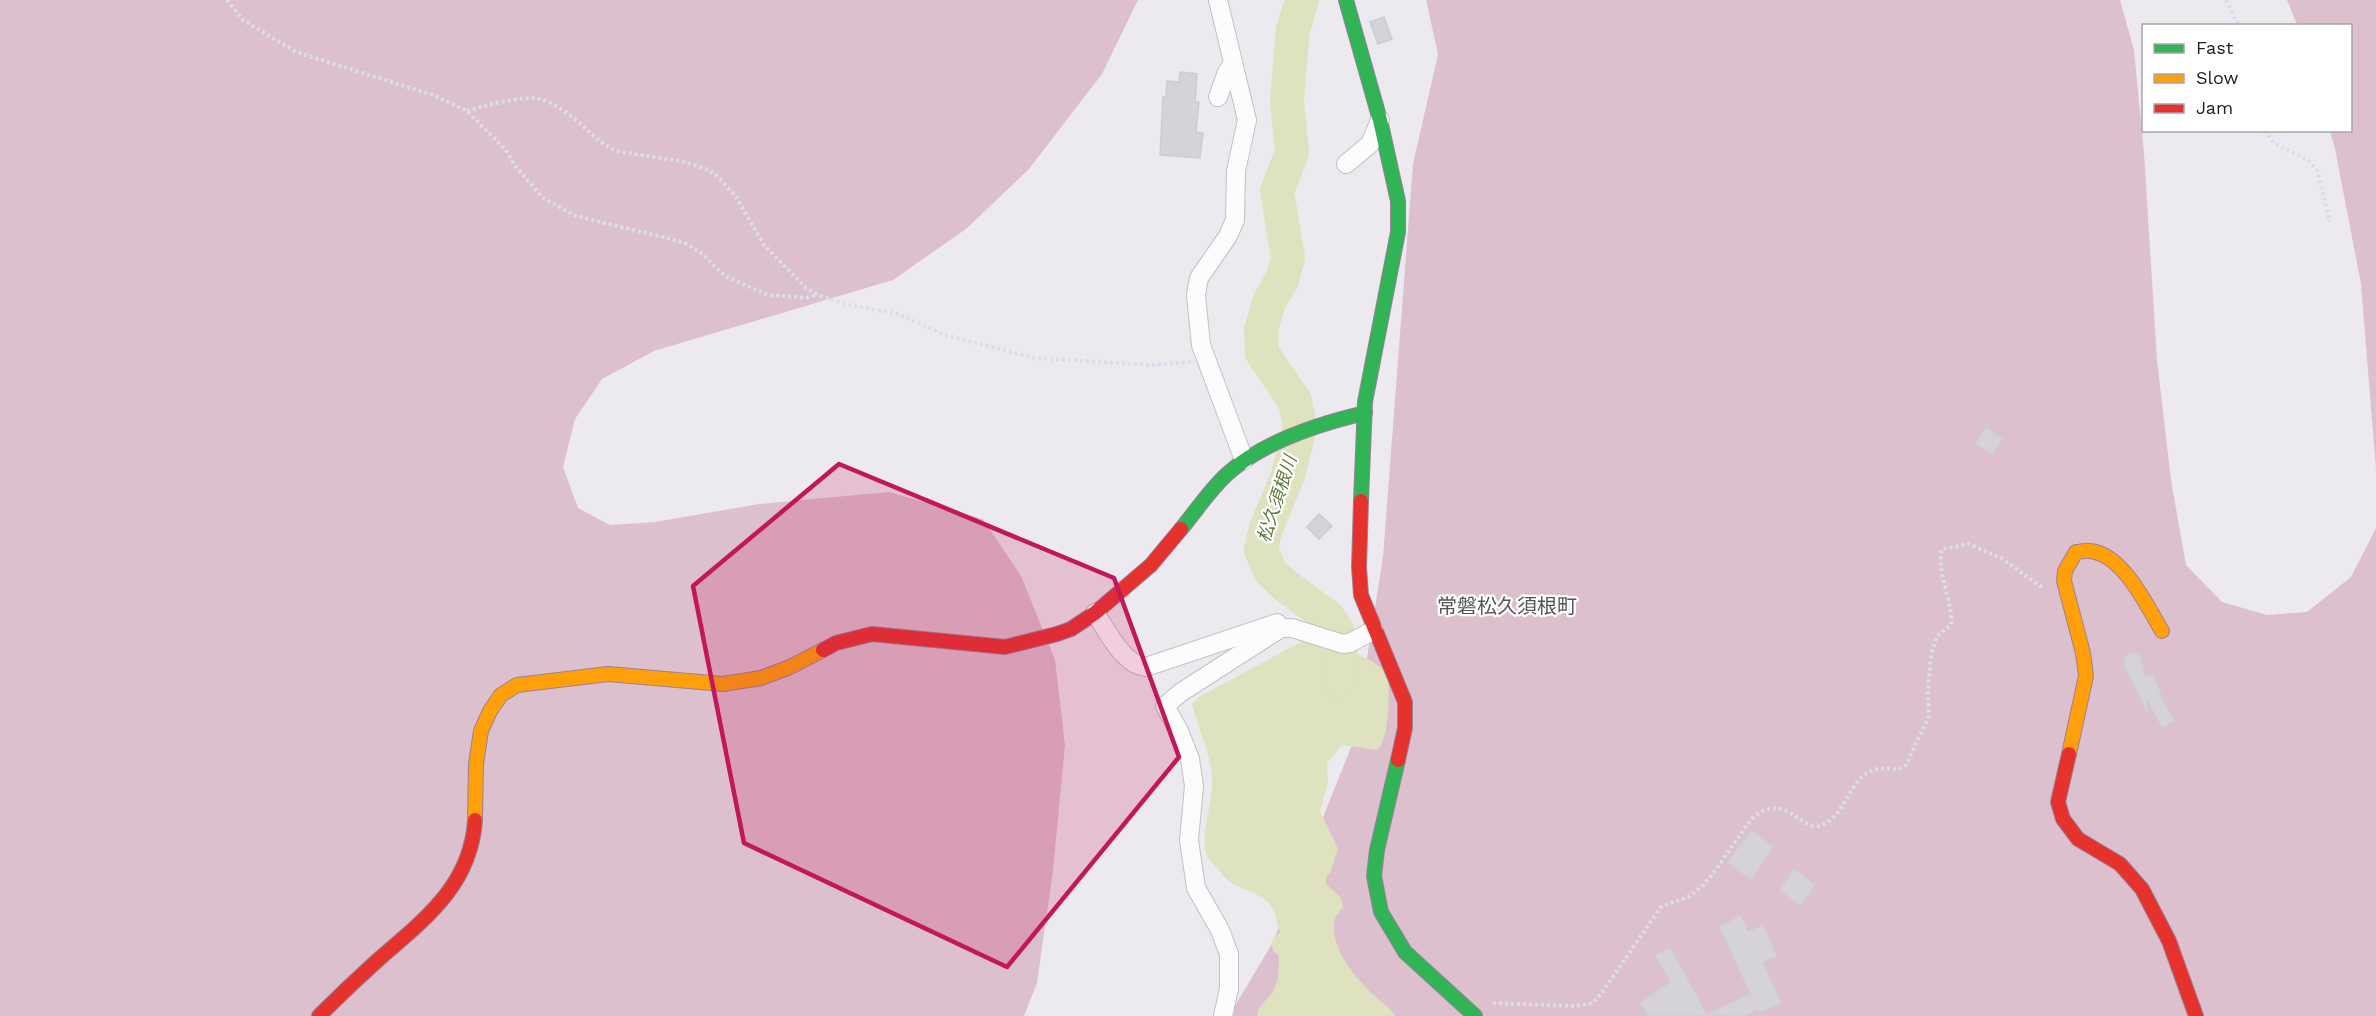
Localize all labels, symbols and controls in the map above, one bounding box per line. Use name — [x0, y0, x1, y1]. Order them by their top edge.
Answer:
legend — [2142, 24, 2352, 132]
text: Fast — [2196, 37, 2234, 58]
text: Slow — [2196, 67, 2239, 88]
text: Jam — [2196, 97, 2233, 118]
water label: 松久須根川 — [1253, 451, 1301, 545]
district label: 常磐松久須根町 — [1437, 594, 1577, 618]

